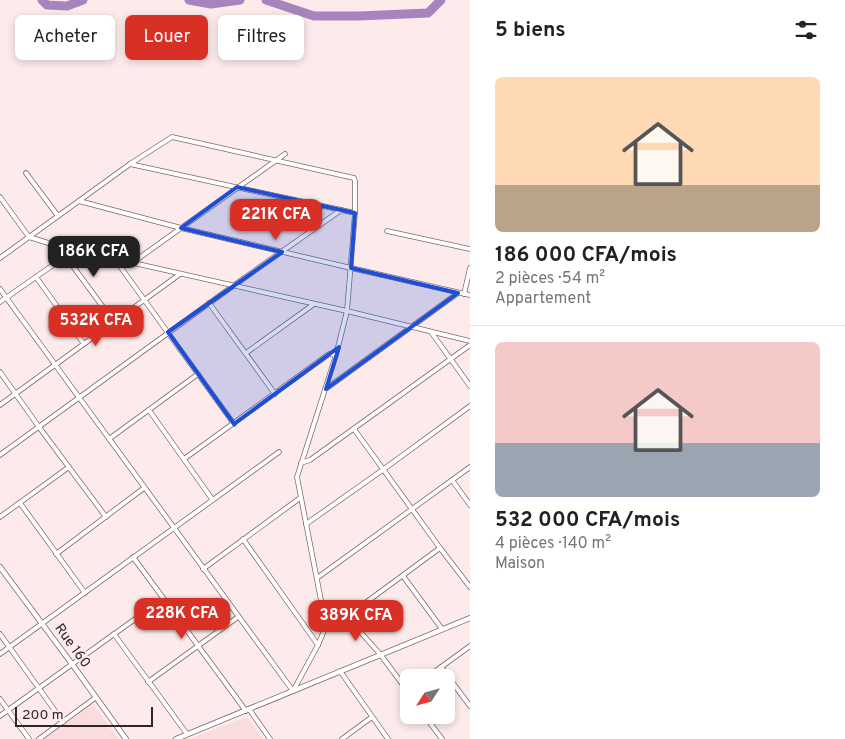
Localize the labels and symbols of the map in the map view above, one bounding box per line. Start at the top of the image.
pin: 221K CFA [224,198,328,241]
pin: 186K CFA [42,236,146,278]
pin: 532K CFA [44,304,148,347]
pin: 228K CFA [130,598,234,640]
pin: 389K CFA [304,600,408,642]
street label: Rue 160 [50,621,94,671]
north arrow [400,669,455,724]
scale bar [15,704,152,727]

